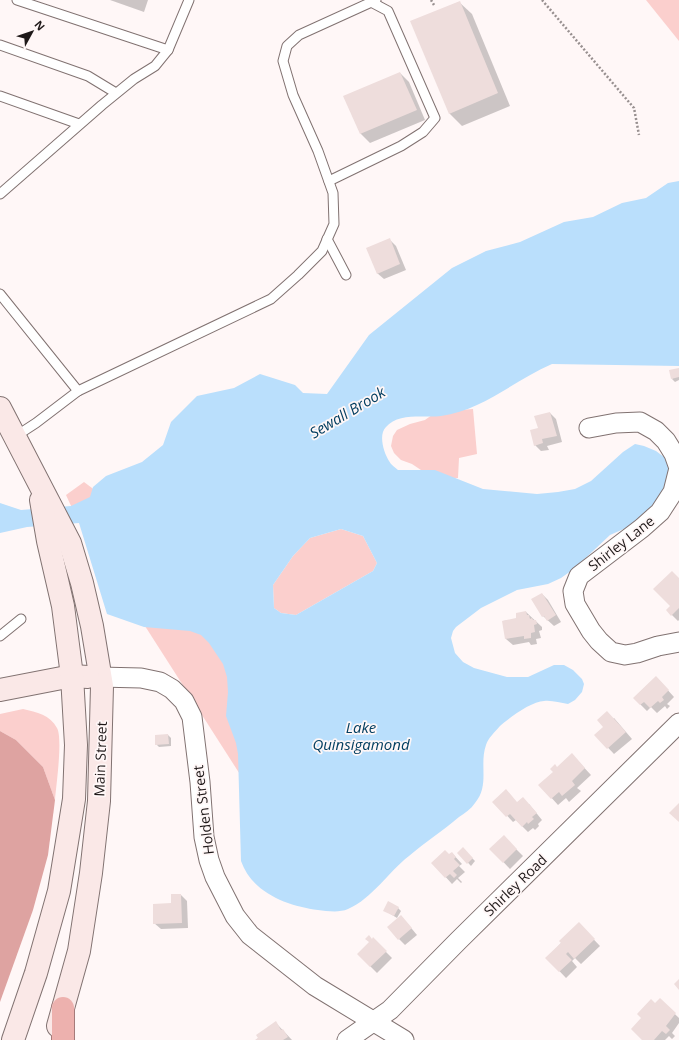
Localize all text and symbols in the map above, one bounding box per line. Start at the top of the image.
north arrow [12,12,52,52]
text: N [31,17,49,34]
water label: Sewall Brook [305,381,389,442]
street label: Shirley Lane [584,511,658,575]
water label: Lake Quinsigamond [312,717,410,754]
street label: Main Street [89,721,111,797]
street label: Holden Street [188,764,218,856]
street label: Shirley Road [479,850,551,920]

